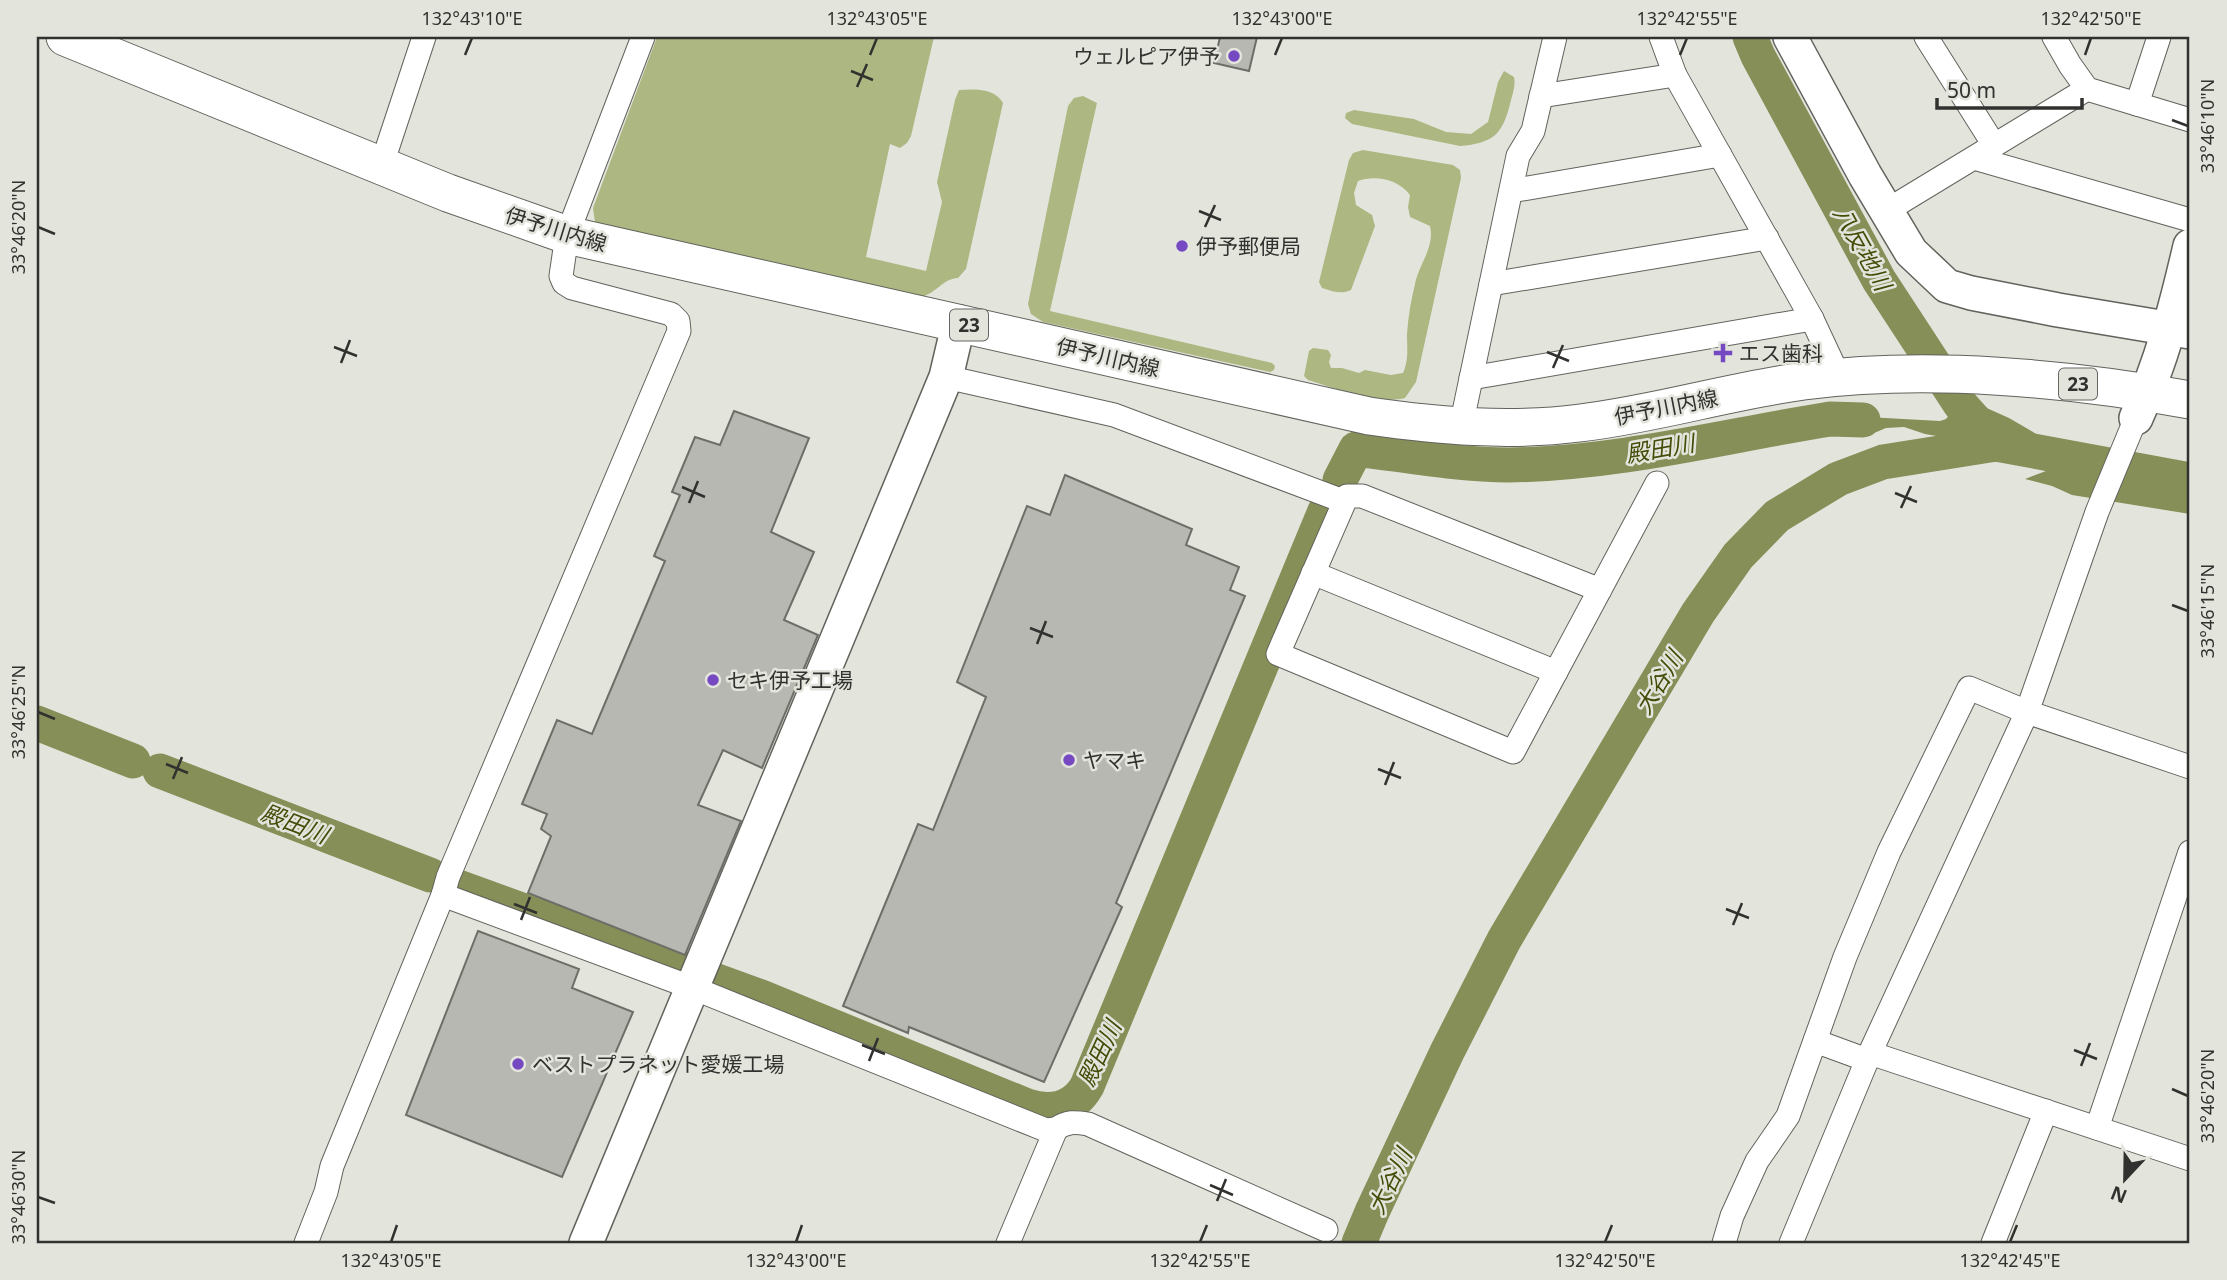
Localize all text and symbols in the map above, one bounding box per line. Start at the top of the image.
text: 132°43'10"E [421,6,523,30]
text: 132°43'05"E [826,6,928,30]
text: 132°43'00"E [1231,6,1333,30]
text: 132°42'55"E [1636,6,1738,30]
text: 132°42'50"E [2040,6,2142,30]
place label: ウェルピア伊予 [1073,42,1220,70]
marker: ウェルピア伊予 [1226,48,1242,64]
scale bar [1937,66,2082,110]
text: 50 m [1947,76,1996,104]
text: 33°46'10"N [2195,79,2219,173]
text: 33°46'20"N [6,180,30,274]
street label: 伊予川内線 [502,200,610,258]
water label: 八反地川 [1827,200,1901,299]
place label: 伊予郵便局 [1196,232,1301,260]
marker: 伊予郵便局 [1174,238,1190,254]
road number: 23 [950,310,988,340]
street label: 伊予川内線 [1054,332,1162,382]
place label: エス歯科 [1739,339,1823,367]
marker: エス歯科 [1713,343,1733,363]
road number: 23 [2059,368,2097,400]
street label: 伊予川内線 [1612,383,1720,431]
water label: 殿田川 [1623,426,1700,470]
text: 33°46'15"N [2195,564,2219,658]
water label: 大谷川 [1627,642,1691,720]
text: 33°46'25"N [6,665,30,759]
place label: セキ伊予工場 [727,666,853,694]
marker: セキ伊予工場 [705,672,721,688]
place label: ヤマキ [1083,746,1146,774]
marker: ヤマキ [1061,752,1077,768]
water label: 殿田川 [257,796,336,851]
water label: 殿田川 [1070,1012,1129,1091]
text: 33°46'20"N [2195,1049,2219,1143]
place label: ベストプラネット愛媛工場 [532,1050,784,1078]
marker: ベストプラネット愛媛工場 [510,1056,526,1072]
water label: 大谷川 [1359,1140,1420,1219]
north arrow [2090,1144,2160,1214]
text: 33°46'30"N [6,1150,30,1244]
text: N [2107,1180,2131,1210]
text: 132°43'05"E [340,1248,442,1272]
text: 132°43'00"E [745,1248,847,1272]
text: 132°42'55"E [1149,1248,1251,1272]
text: 132°42'50"E [1554,1248,1656,1272]
text: 132°42'45"E [1959,1248,2061,1272]

